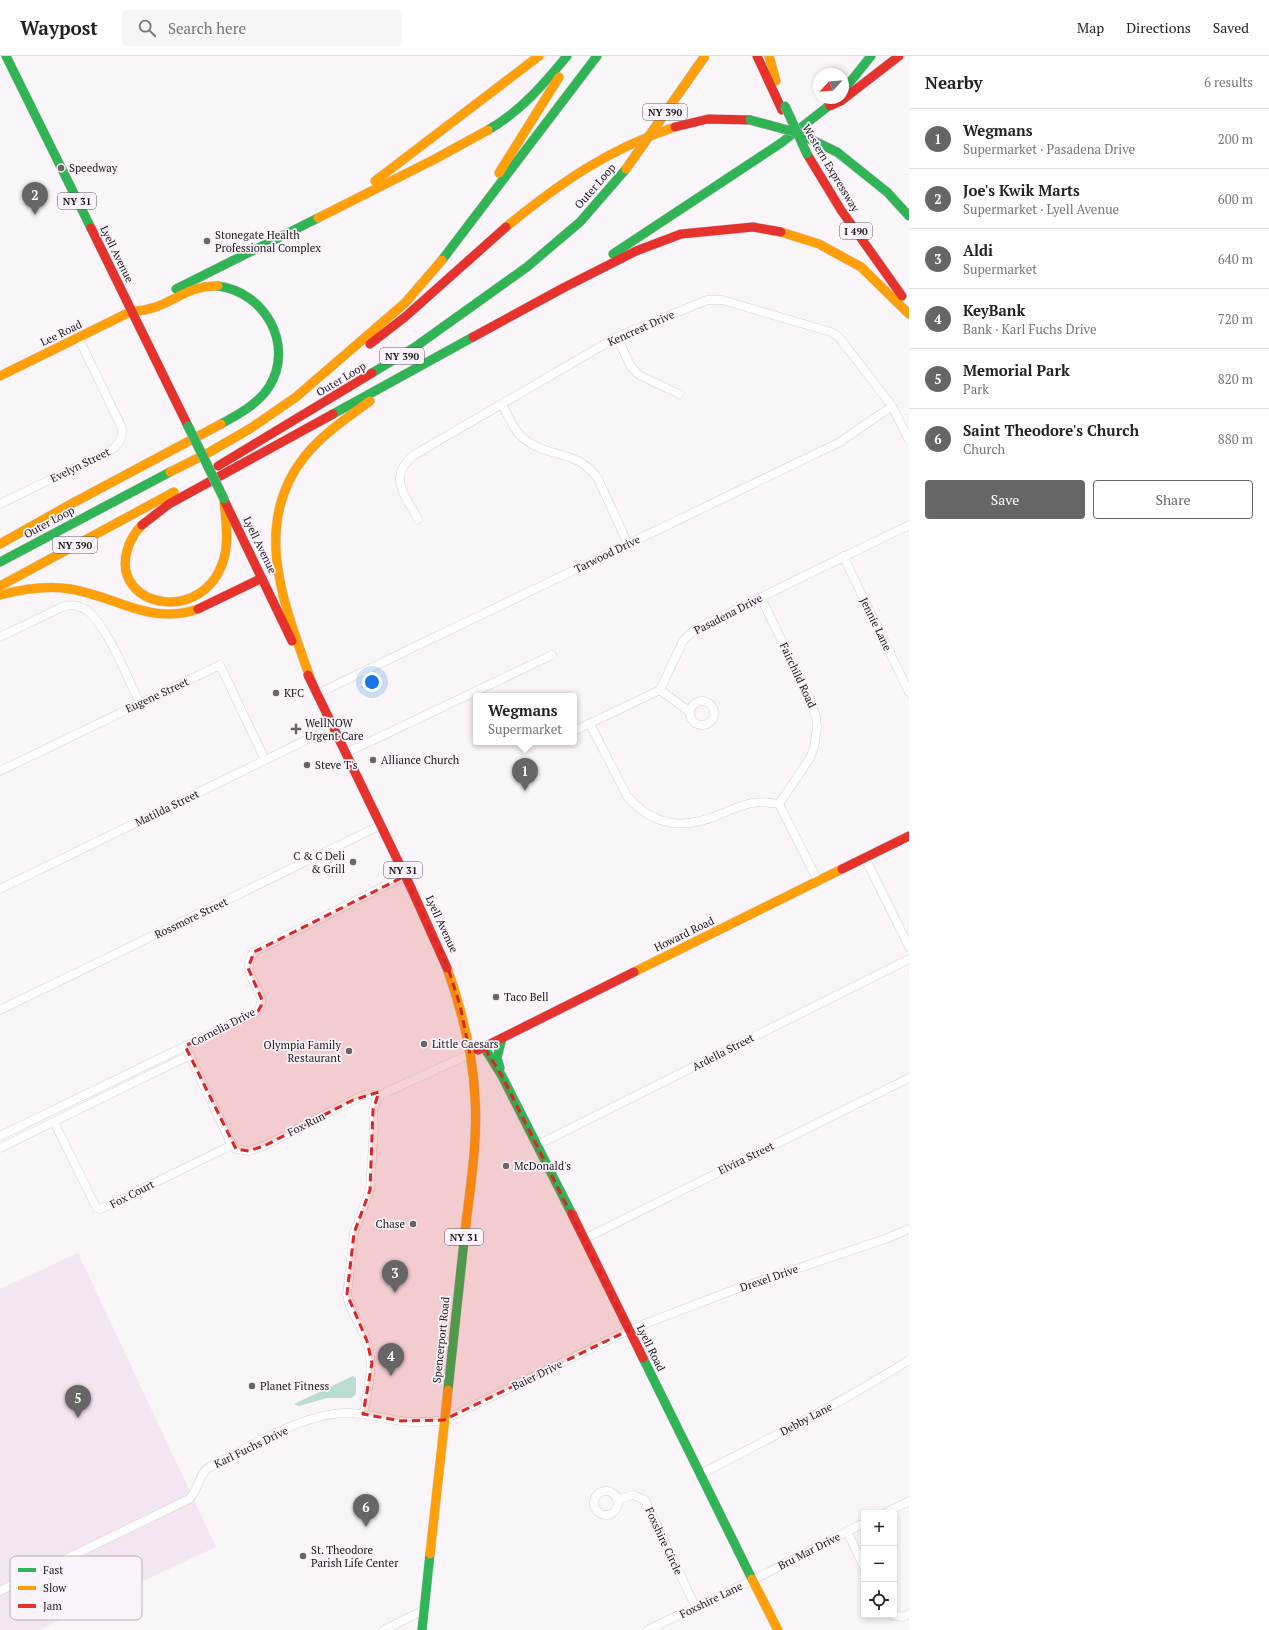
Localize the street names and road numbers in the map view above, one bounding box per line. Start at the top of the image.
road number: NY 390 [643,104,687,120]
street label: Western Expressway [799,122,863,215]
street label: Outer Loop [572,160,618,212]
road number: NY 31 [58,193,96,209]
street label: Lyell Avenue [97,223,137,285]
road number: I 490 [840,223,872,239]
street label: Kencrest Drive [606,307,677,349]
street label: Lee Road [38,317,84,349]
road number: NY 390 [380,348,424,364]
street label: Outer Loop [314,359,368,399]
street label: Evelyn Street [48,445,112,485]
street label: Outer Loop [21,503,77,541]
street label: Lyell Avenue [240,514,280,576]
street label: Tarwood Drive [572,532,643,576]
road number: NY 390 [53,537,97,553]
street label: Pasadena Drive [691,591,765,637]
street label: Jennie Lane [857,595,895,653]
street label: Fairchild Road [777,640,819,710]
street label: Eugene Street [123,674,191,716]
street label: Matilda Street [133,786,201,830]
road number: NY 31 [384,862,422,878]
street label: Lyell Avenue [423,893,462,955]
street label: Rossmore Street [152,894,230,942]
street label: Howard Road [652,913,716,955]
street label: Cornelia Drive [189,1005,258,1049]
street label: Ardella Street [690,1030,756,1074]
street label: Fox Run [285,1108,327,1139]
street label: Elvira Street [716,1138,776,1178]
street label: Fox Court [108,1177,156,1211]
road number: NY 31 [445,1229,483,1245]
street label: Drexel Drive [738,1261,800,1294]
street label: Spencerport Road [430,1296,452,1384]
street label: Lyell Road [634,1322,668,1374]
street label: Baier Drive [510,1357,565,1393]
street label: Debby Lane [778,1399,835,1439]
street label: Karl Fuchs Drive [212,1423,291,1471]
street label: Foxshire Circle [642,1505,686,1578]
street label: Bru Mar Drive [775,1529,843,1573]
street label: Foxshire Lane [677,1579,745,1621]

